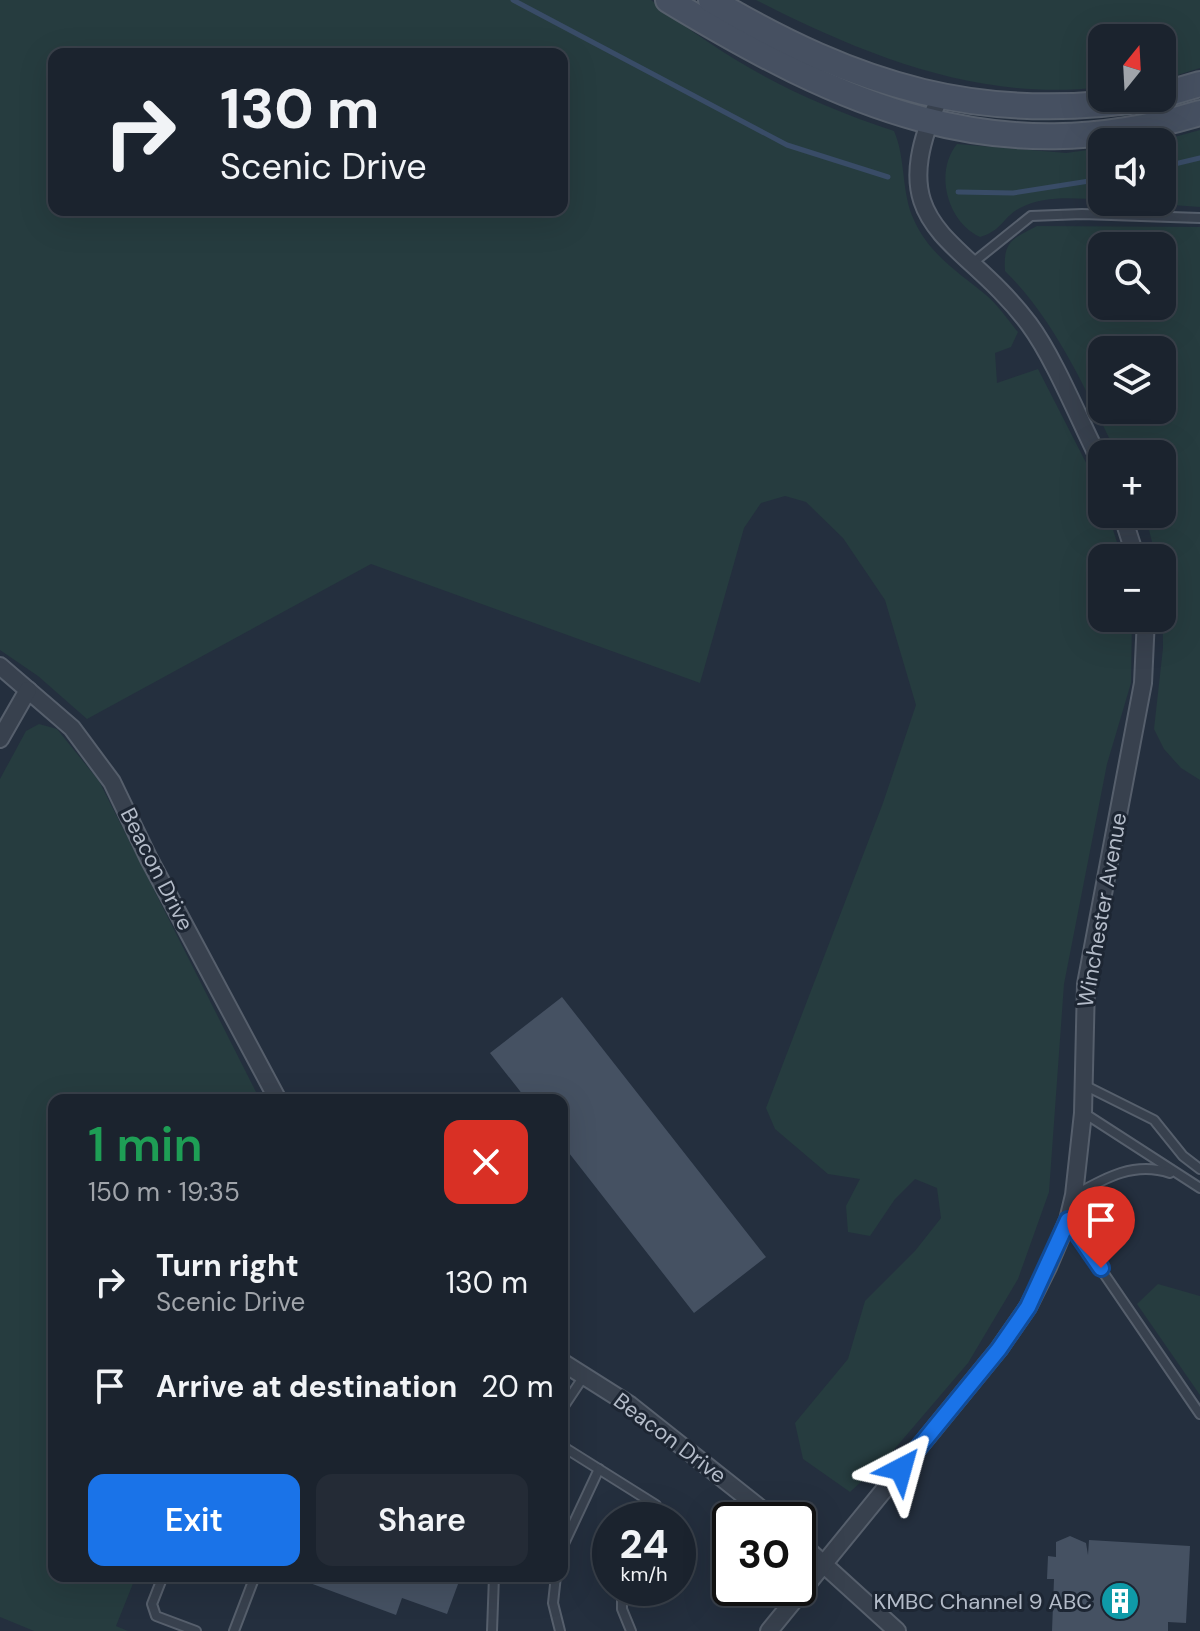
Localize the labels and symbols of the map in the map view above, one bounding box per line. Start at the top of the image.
north arrow [1088,24,1176,112]
street label: Beacon Drive [114,803,200,935]
street label: Winchester Avenue [1071,810,1133,1010]
pin [1067,1186,1135,1268]
street label: Beacon Drive [608,1386,732,1490]
position arrow [859,1427,943,1511]
speed limit sign: 30 [712,1502,816,1606]
building icon: KMBC Channel 9 ABC [1099,1580,1141,1622]
place label: KMBC Channel 9 ABC [874,1587,1092,1616]

